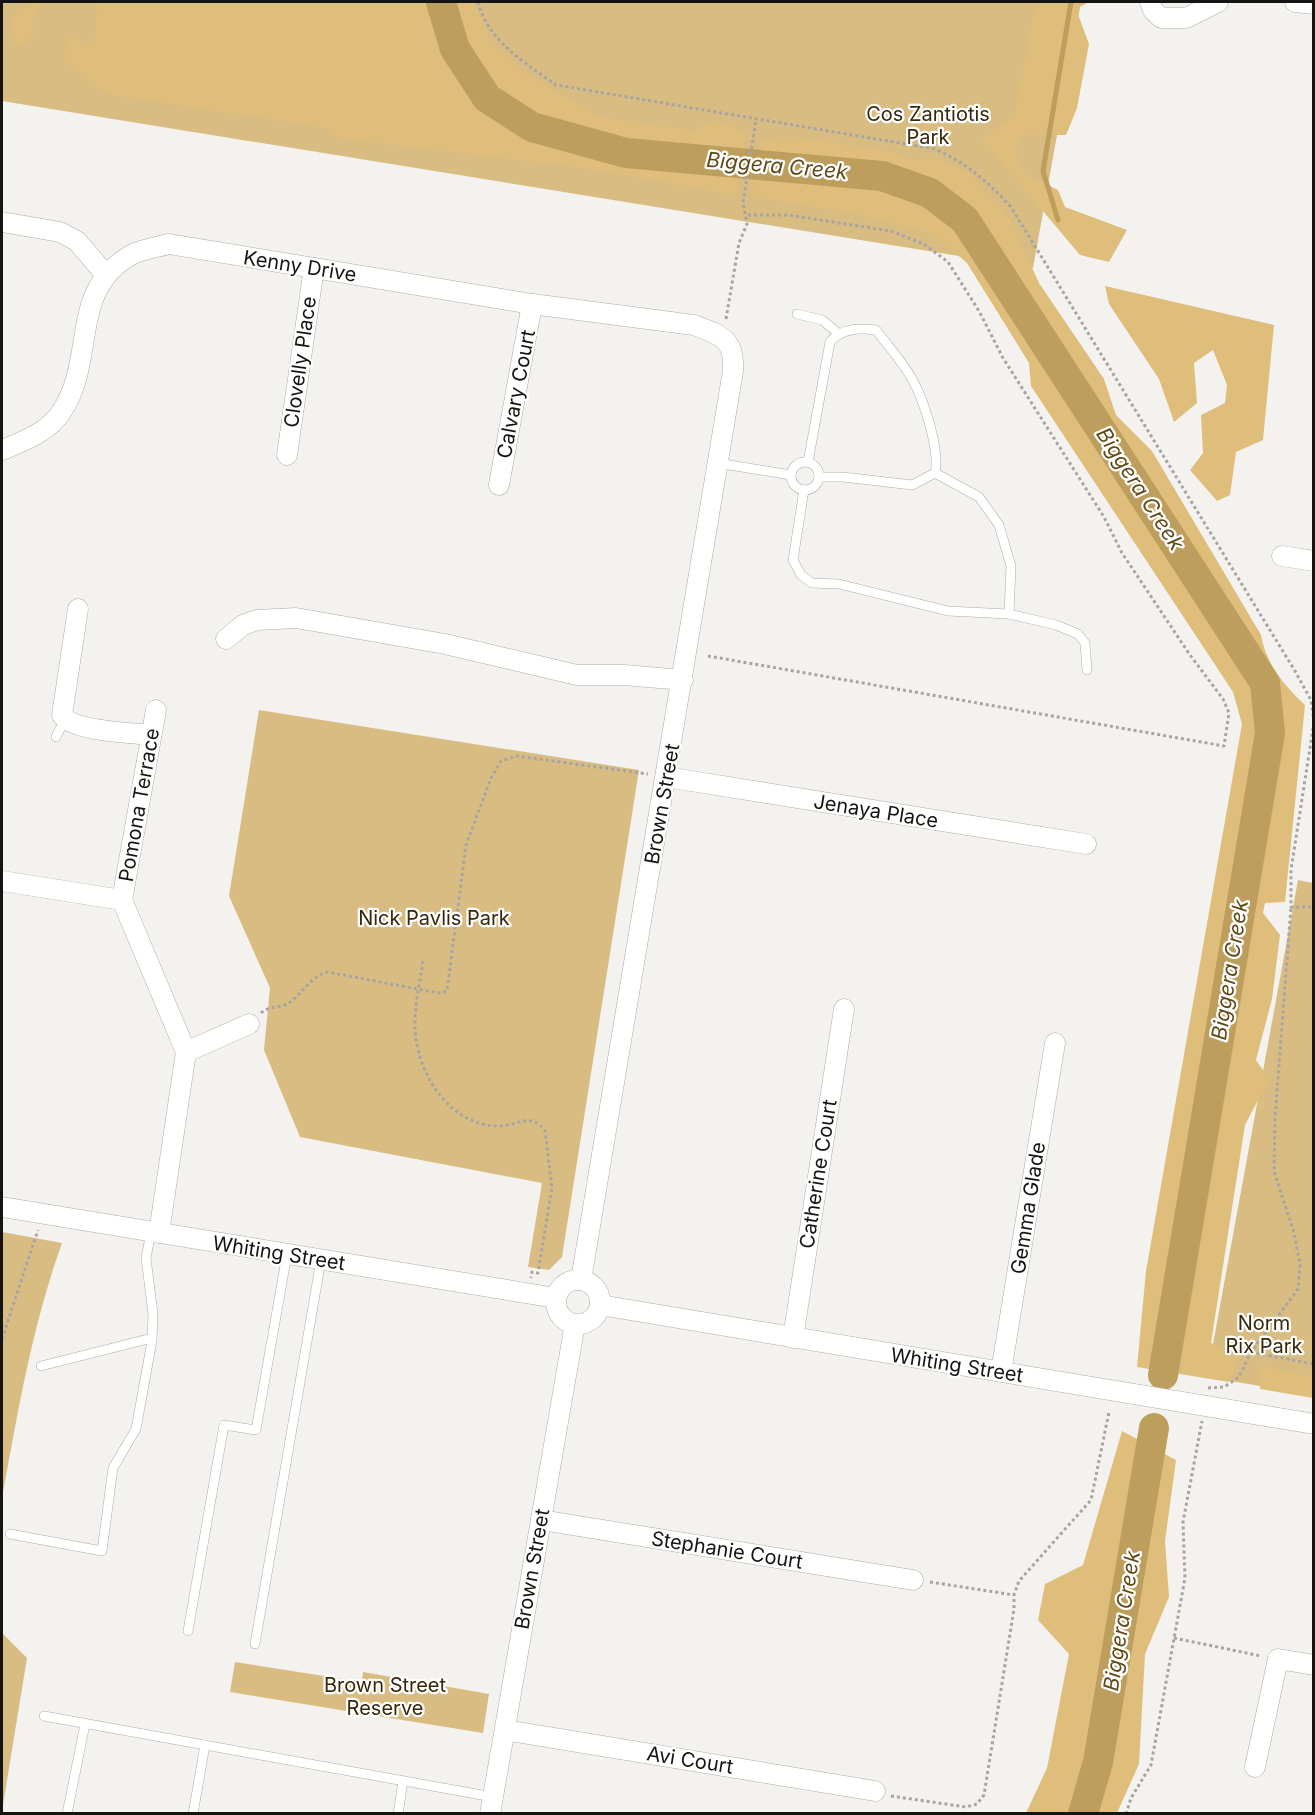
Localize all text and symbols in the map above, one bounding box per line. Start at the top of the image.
park label: Cos Zantiotis Park [866,102,990,149]
water label: Biggera Creek [705,147,849,184]
street label: Kenny Drive [242,245,358,287]
street label: Clovelly Place [279,295,321,429]
street label: Calvary Court [492,327,540,460]
water label: Biggera Creek [1091,423,1190,555]
street label: Pomona Terrace [114,726,164,884]
street label: Brown Street [640,741,685,866]
street label: Jenaya Place [812,789,940,833]
water label: Biggera Creek [1206,898,1253,1042]
park label: Nick Pavlis Park [358,906,510,930]
street label: Catherine Court [794,1097,842,1250]
street label: Gemma Glade [1006,1140,1050,1276]
street label: Whiting Street [211,1231,347,1275]
park label: Norm Rix Park [1225,1311,1303,1358]
street label: Whiting Street [889,1343,1025,1387]
street label: Brown Street [510,1506,555,1631]
street label: Stephanie Court [650,1526,805,1574]
water label: Biggera Creek [1098,1549,1145,1693]
park label: Brown Street Reserve [324,1673,447,1720]
street label: Avi Court [645,1741,735,1779]

